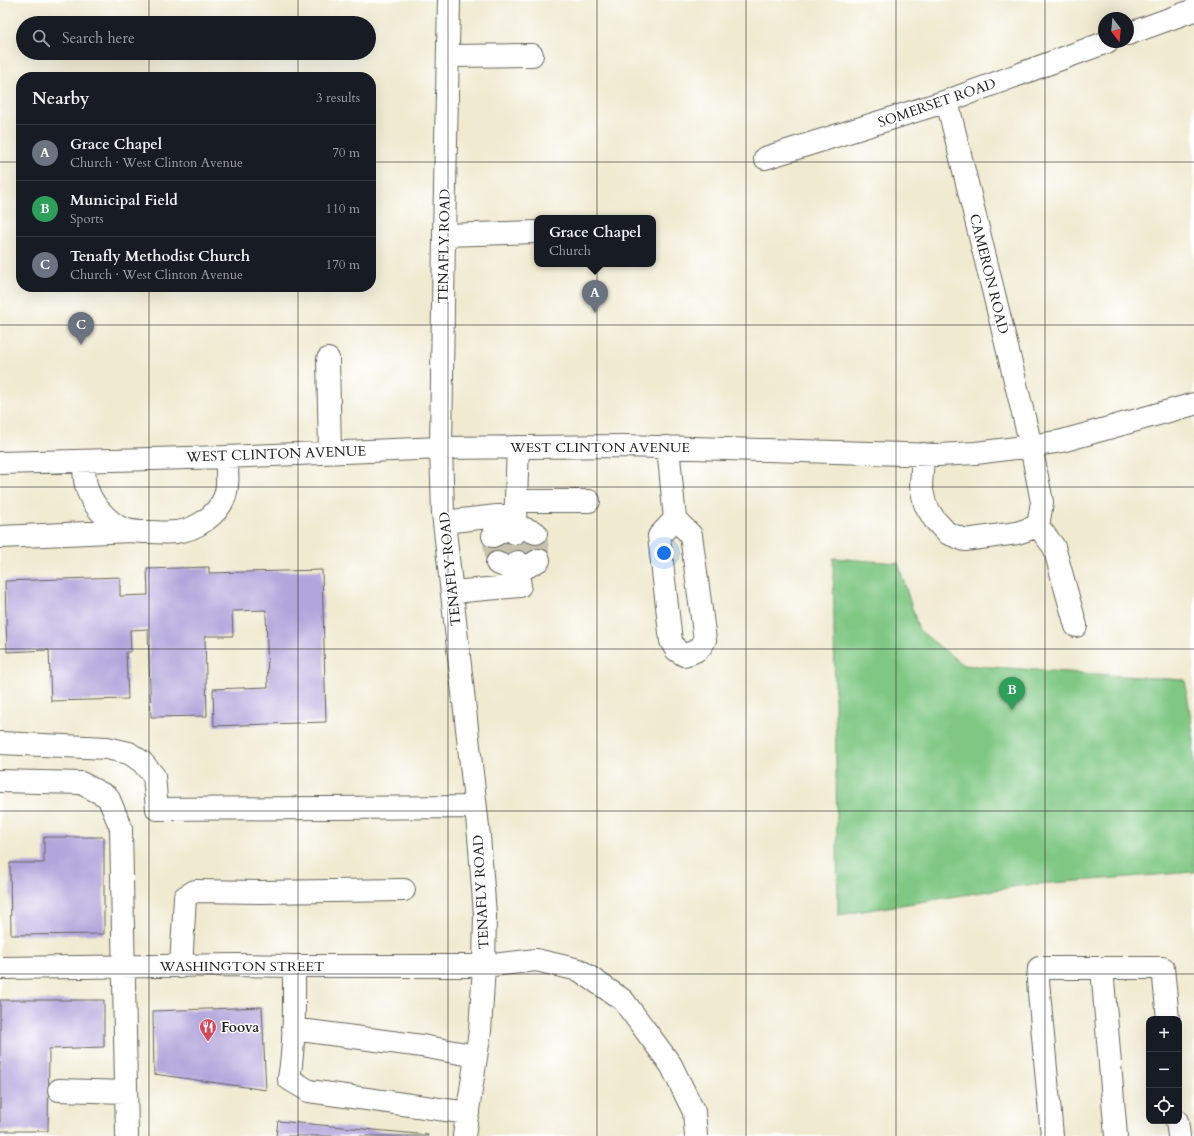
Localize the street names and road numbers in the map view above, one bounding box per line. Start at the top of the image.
street label: SOMERSET ROAD [876,74,998,132]
street label: TENAFLY ROAD [434,189,454,303]
street label: CAMERON ROAD [965,212,1013,336]
street label: WEST CLINTON AVENUE [509,438,690,457]
street label: WEST CLINTON AVENUE [185,441,367,467]
street label: TENAFLY ROAD [435,511,465,627]
street label: TENAFLY ROAD [469,834,493,950]
street label: WASHINGTON STREET [159,957,324,976]

